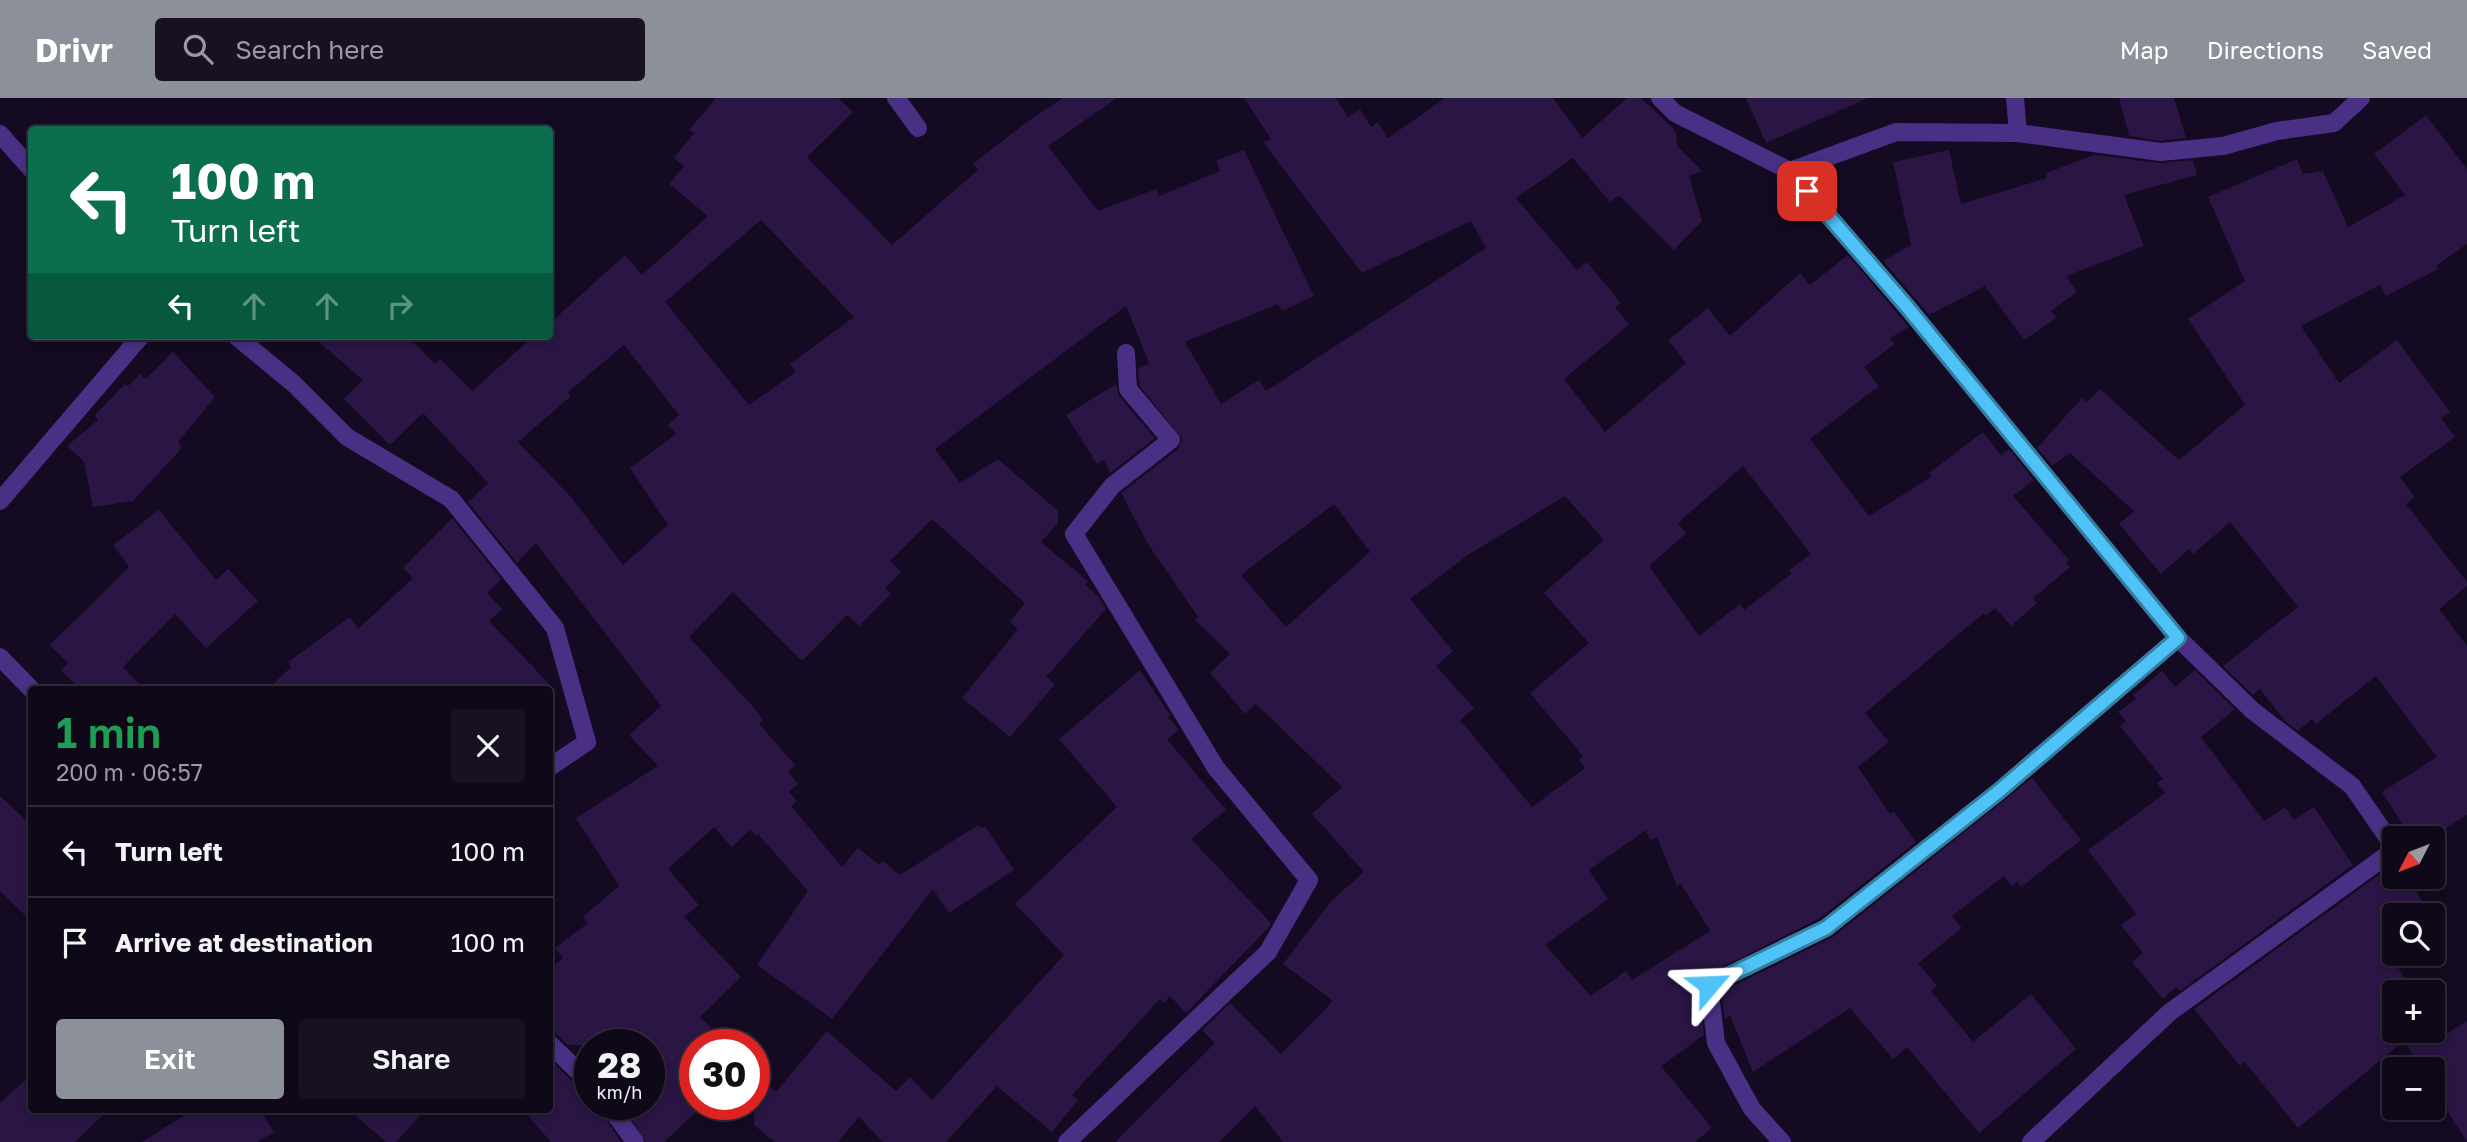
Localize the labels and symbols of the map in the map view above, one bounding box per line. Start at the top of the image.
pin [1777,161,1837,221]
north arrow [2382,826,2445,889]
position arrow [1672,948,1746,1022]
speed limit sign: 30 [679,1029,770,1120]

